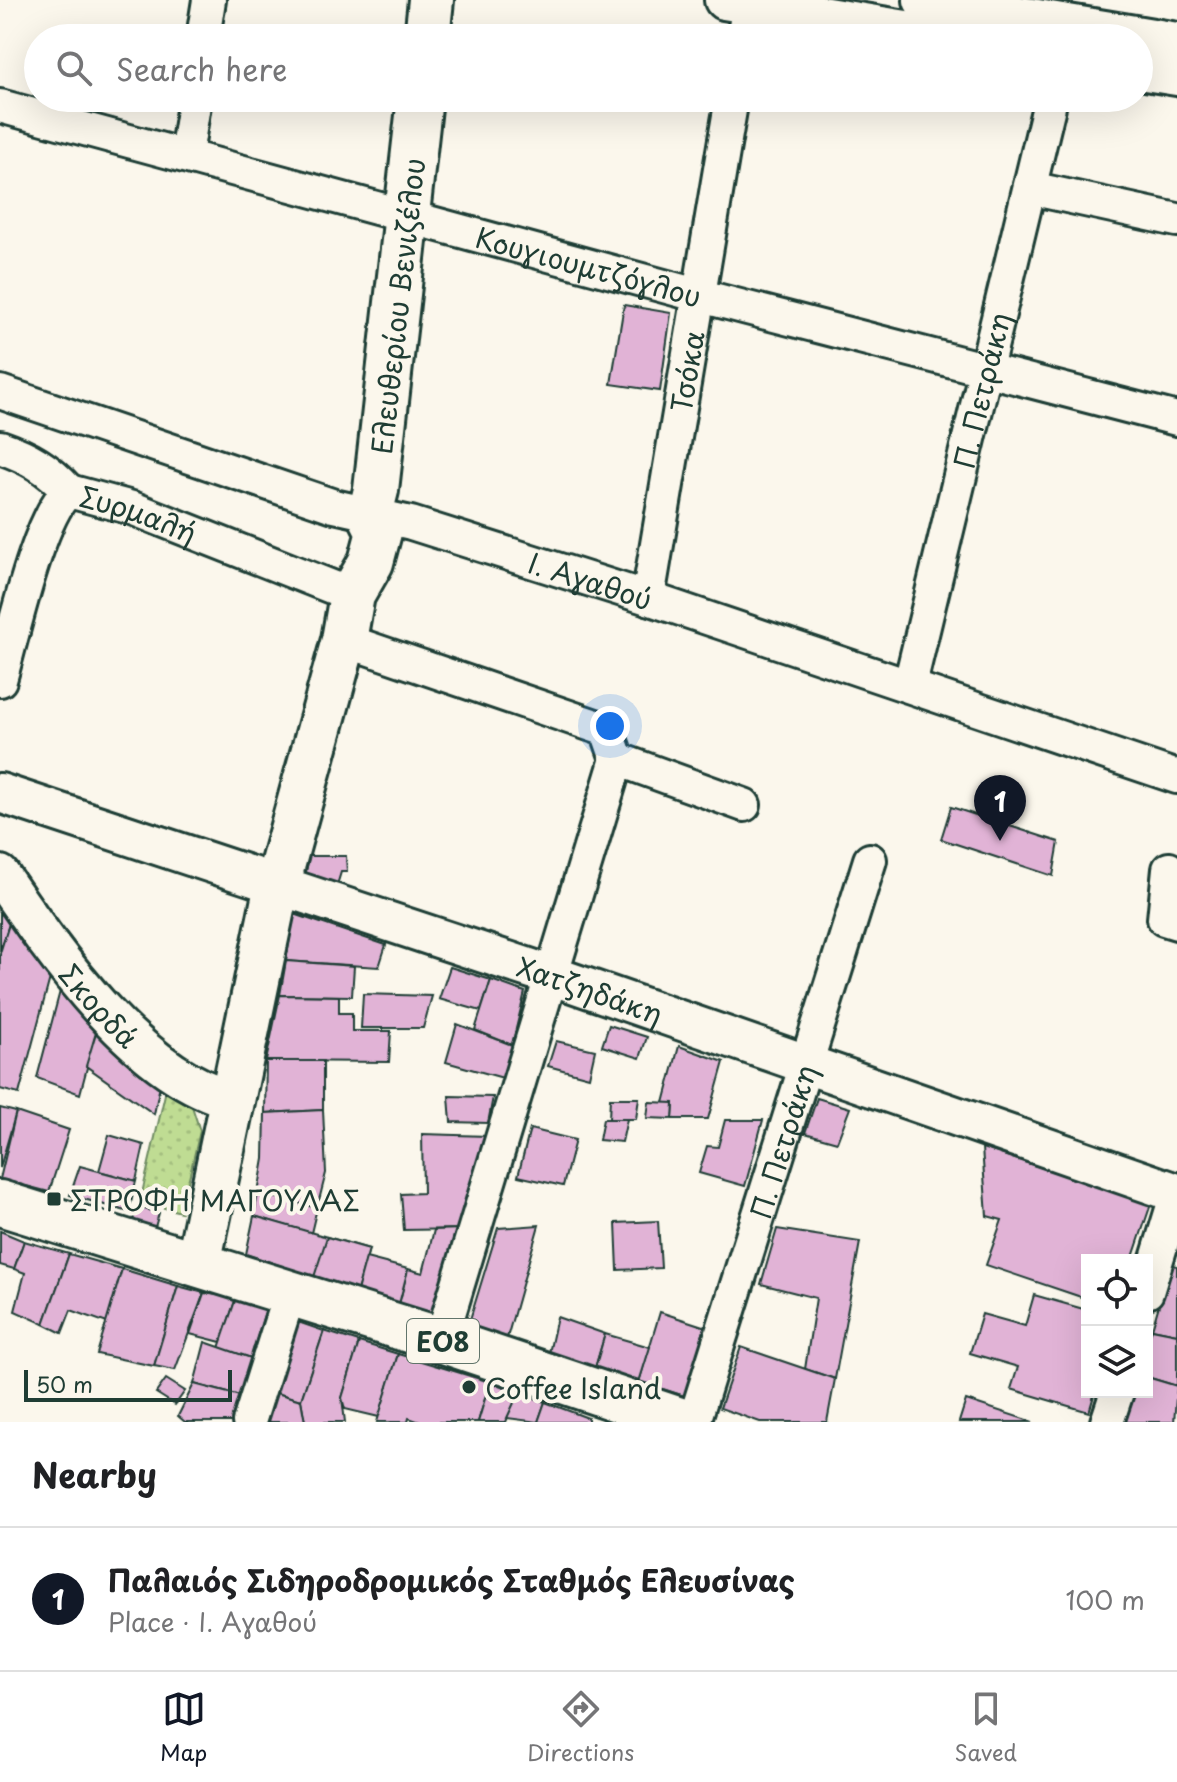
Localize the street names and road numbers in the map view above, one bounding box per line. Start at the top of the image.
street label: Ελευθερίου Βενιζέλου [359,156,435,456]
street label: Κουγιουμτζόγλου [471,215,706,317]
street label: Π. Πετράκη [941,308,1020,473]
street label: Τσόκα [658,327,714,415]
street label: Συρμαλή [75,473,204,553]
street label: Ι. Αγαθού [523,540,658,620]
street label: Χατζηδάκη [512,944,669,1034]
street label: Σκορδά [50,954,149,1057]
street label: Π. Πετράκη [737,1059,826,1224]
road number: ΕΟ8 [407,1319,479,1363]

